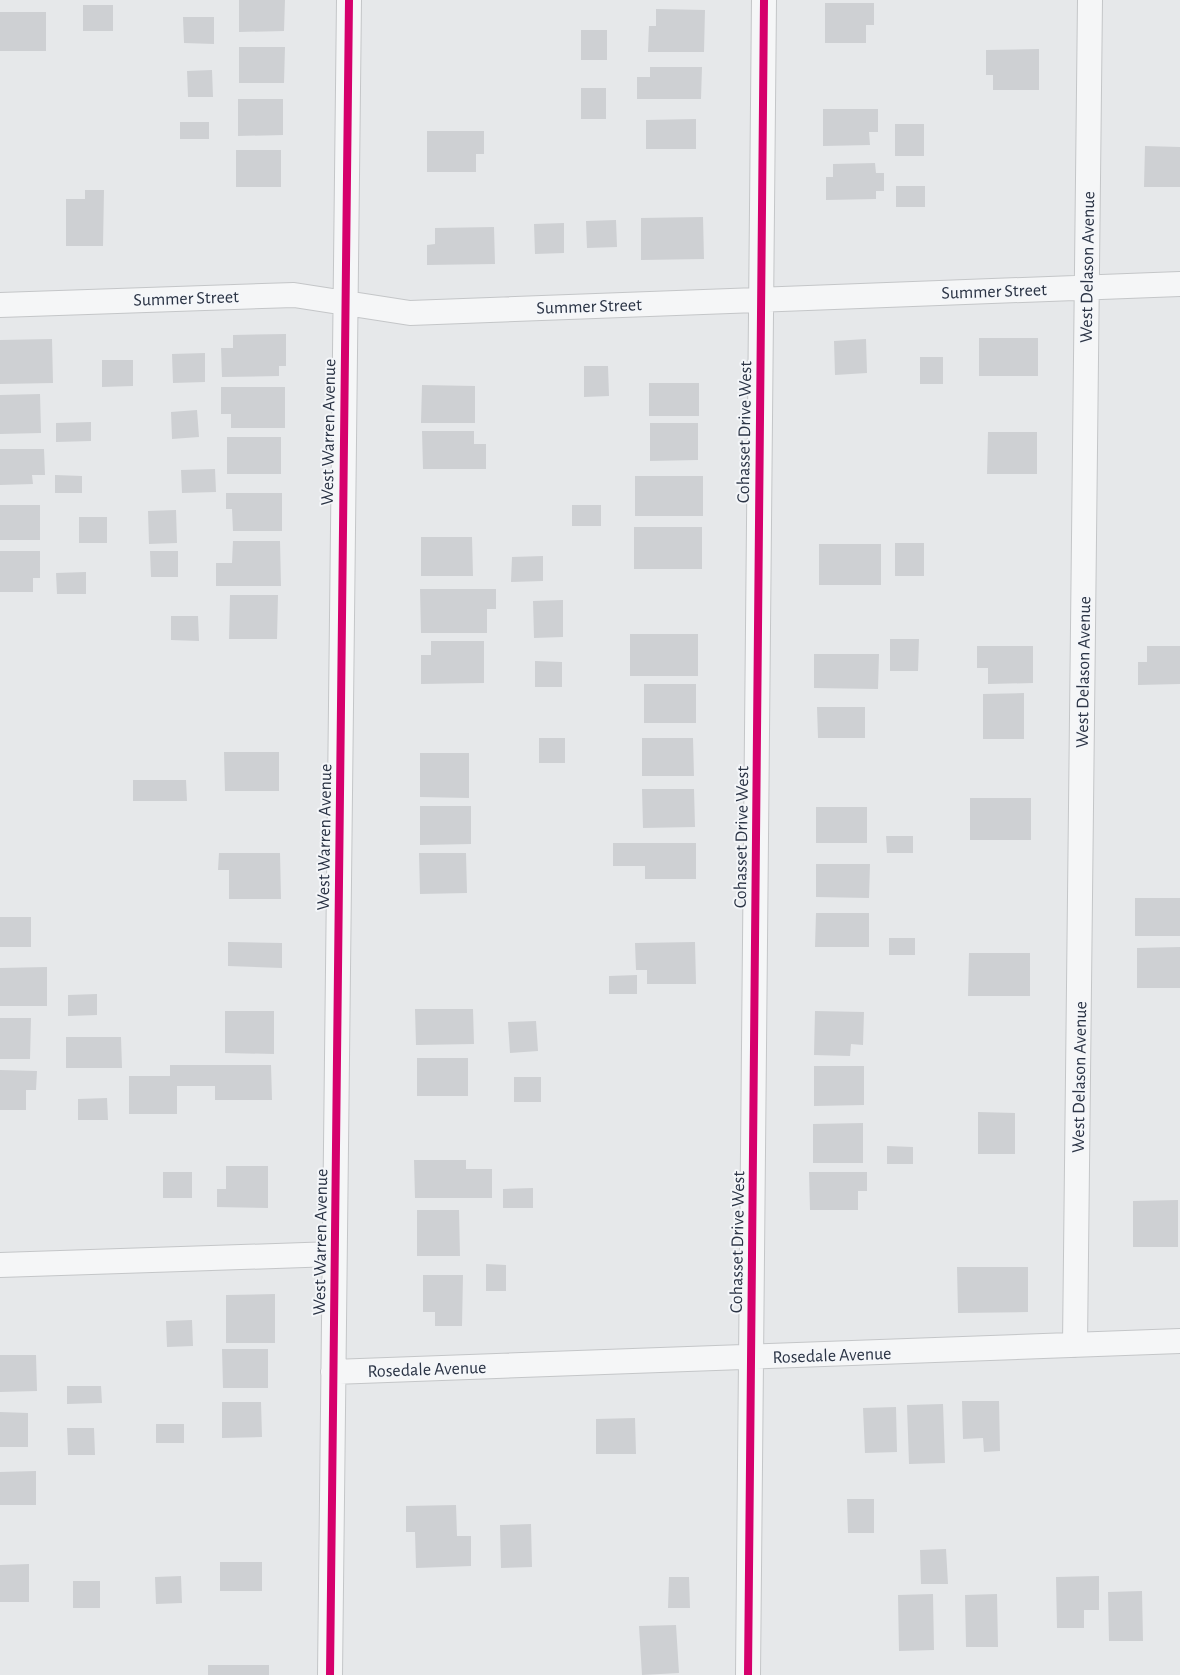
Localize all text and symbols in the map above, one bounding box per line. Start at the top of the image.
street label: West Delason Avenue [1078,191,1098,343]
street label: Summer Street [941,281,1047,303]
street label: Summer Street [133,288,239,310]
street label: Summer Street [536,296,642,318]
street label: West Warren Avenue [319,358,339,506]
street label: Cohasset Drive West [735,361,755,503]
street label: West Delason Avenue [1074,596,1094,748]
street label: West Warren Avenue [315,763,335,911]
street label: Cohasset Drive West [732,766,752,908]
street label: West Delason Avenue [1070,1001,1090,1153]
street label: West Warren Avenue [311,1168,331,1316]
street label: Cohasset Drive West [728,1171,748,1313]
street label: Rosedale Avenue [772,1345,892,1367]
street label: Rosedale Avenue [367,1359,487,1381]

